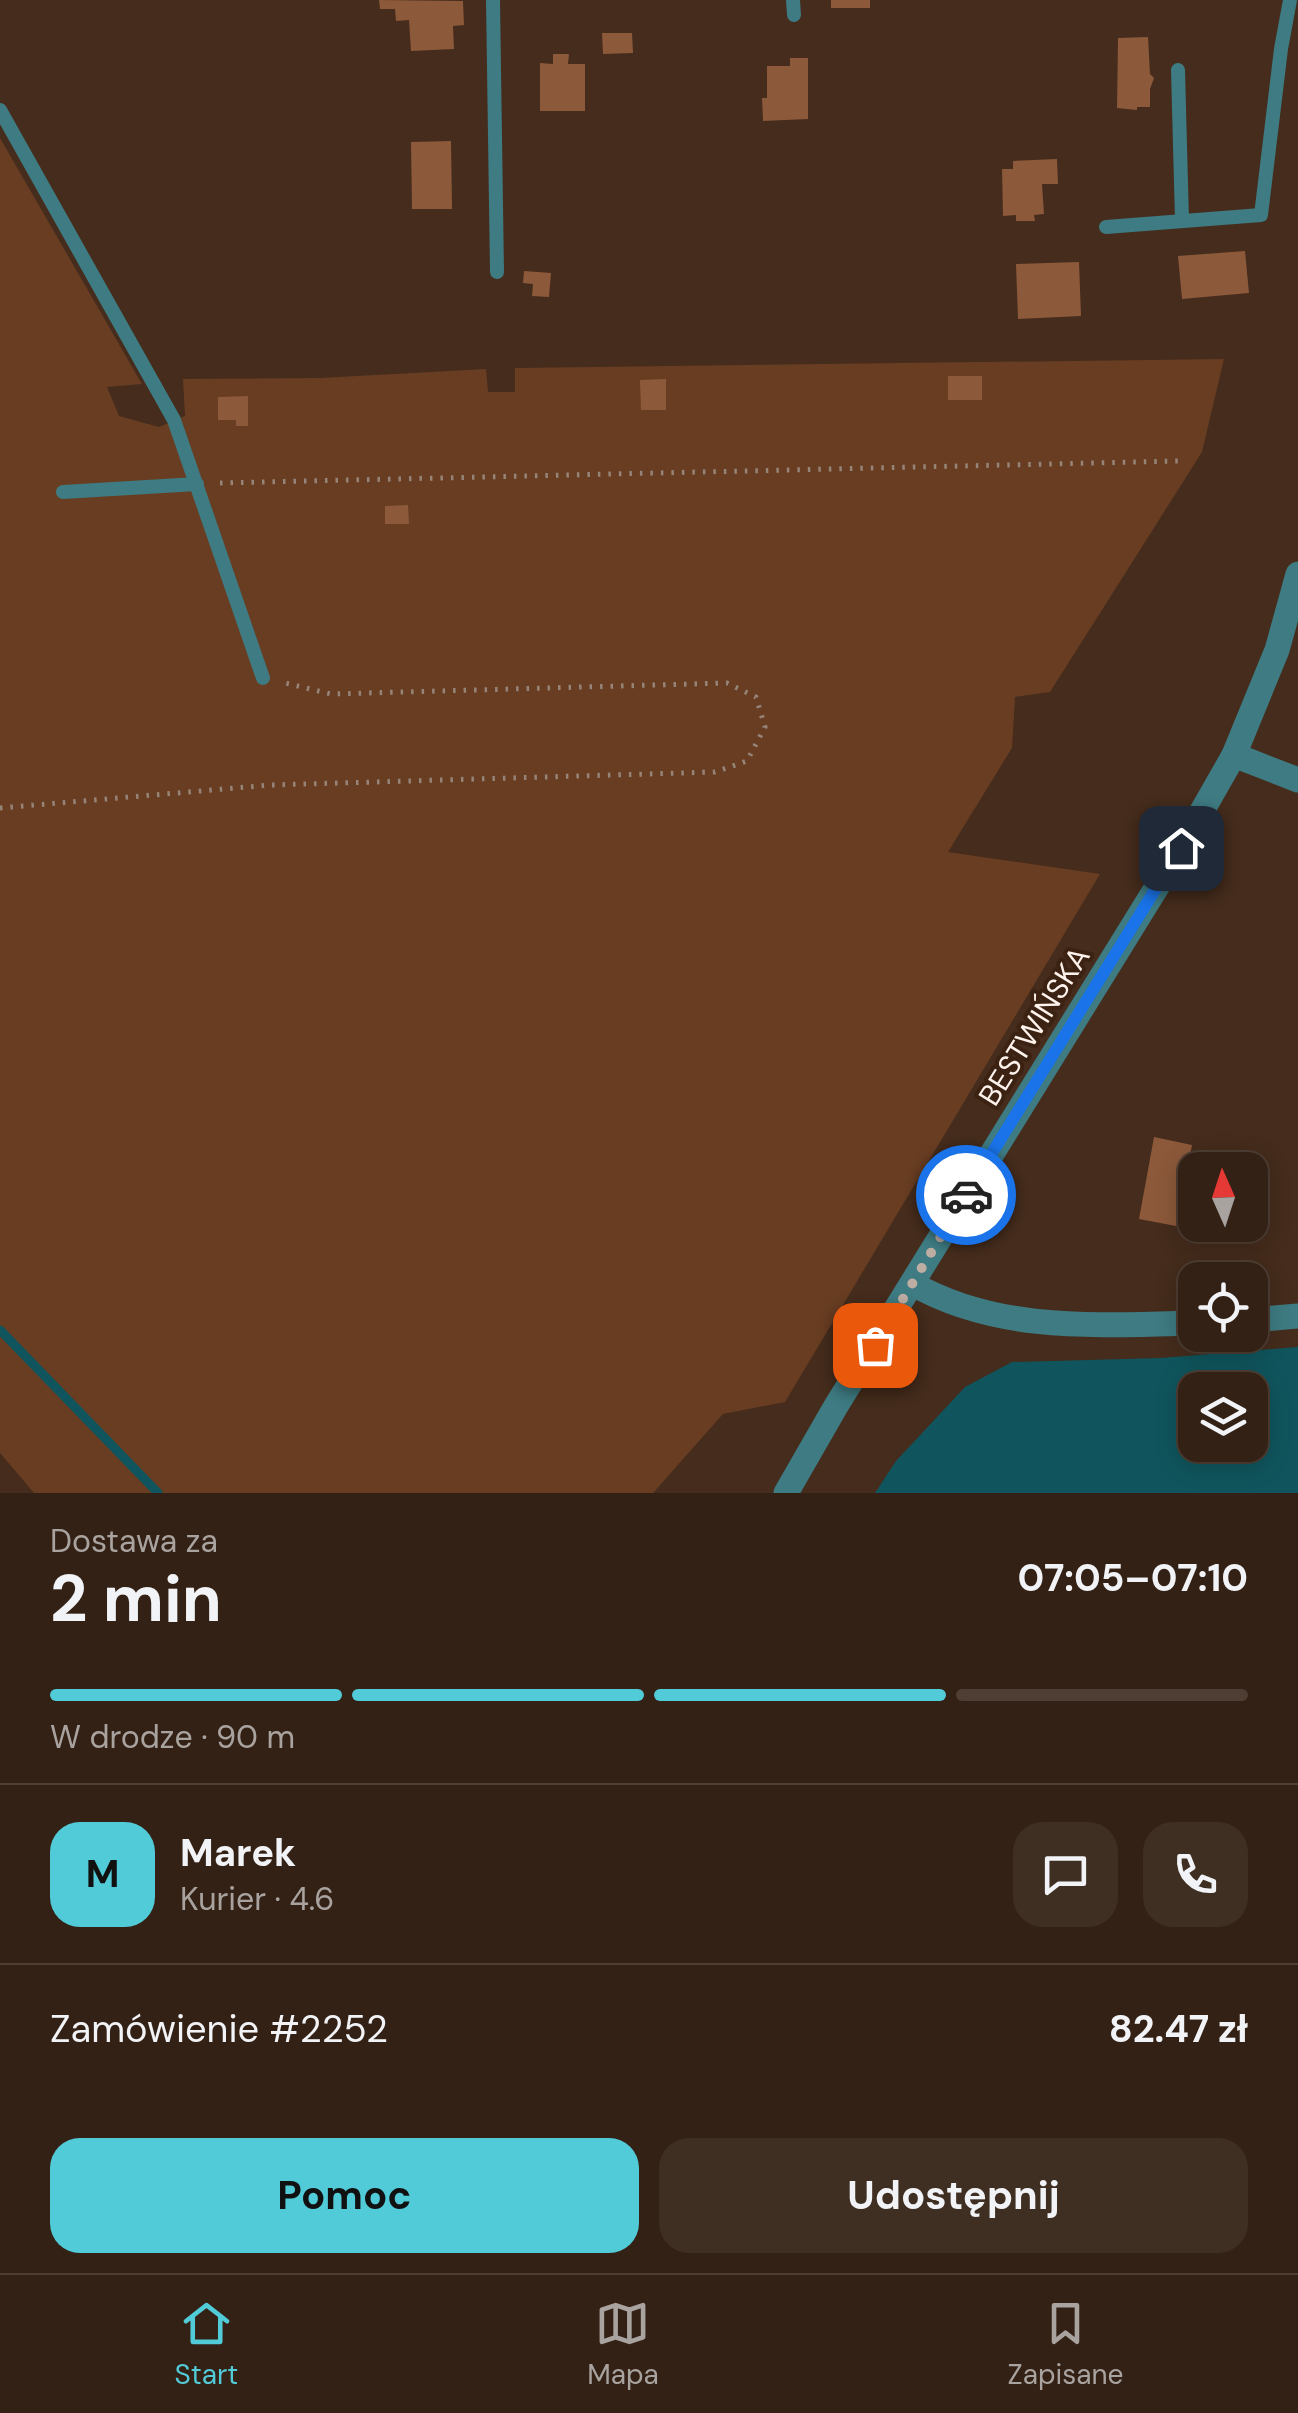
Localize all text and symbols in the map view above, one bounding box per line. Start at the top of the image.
pin [1139,806,1224,891]
icon: home [1154,821,1209,876]
street label: BESTWIŃSKA [970,939,1098,1113]
courier [916,1145,1016,1245]
north arrow [1178,1152,1268,1242]
map controls [1178,1152,1268,1462]
icon: car [939,1168,994,1223]
button: locate [1178,1262,1268,1352]
pin [833,1303,918,1388]
icon: bag [848,1318,903,1373]
button: layers [1178,1372,1268,1462]
text: Dostawa za [50,1520,218,1562]
text: 07:05–07:10 [1017,1553,1248,1603]
text: 2 min [50,1557,222,1641]
text: W drodze · 90 m [50,1716,295,1758]
button: chat [1013,1822,1118,1927]
button: phone [1143,1822,1248,1927]
text: Marek [180,1828,296,1878]
text: M [86,1849,119,1899]
text: Kurier · 4.6 [180,1878,334,1920]
text: Zamówienie #2252 [50,2004,388,2054]
text: 82.47 zł [1109,2004,1248,2054]
button: Pomoc [50,2138,639,2253]
button: Udostępnij [659,2138,1248,2253]
tab: Start [174,2296,238,2393]
tab: Mapa [587,2296,659,2393]
tab: Zapisane [1008,2296,1124,2393]

